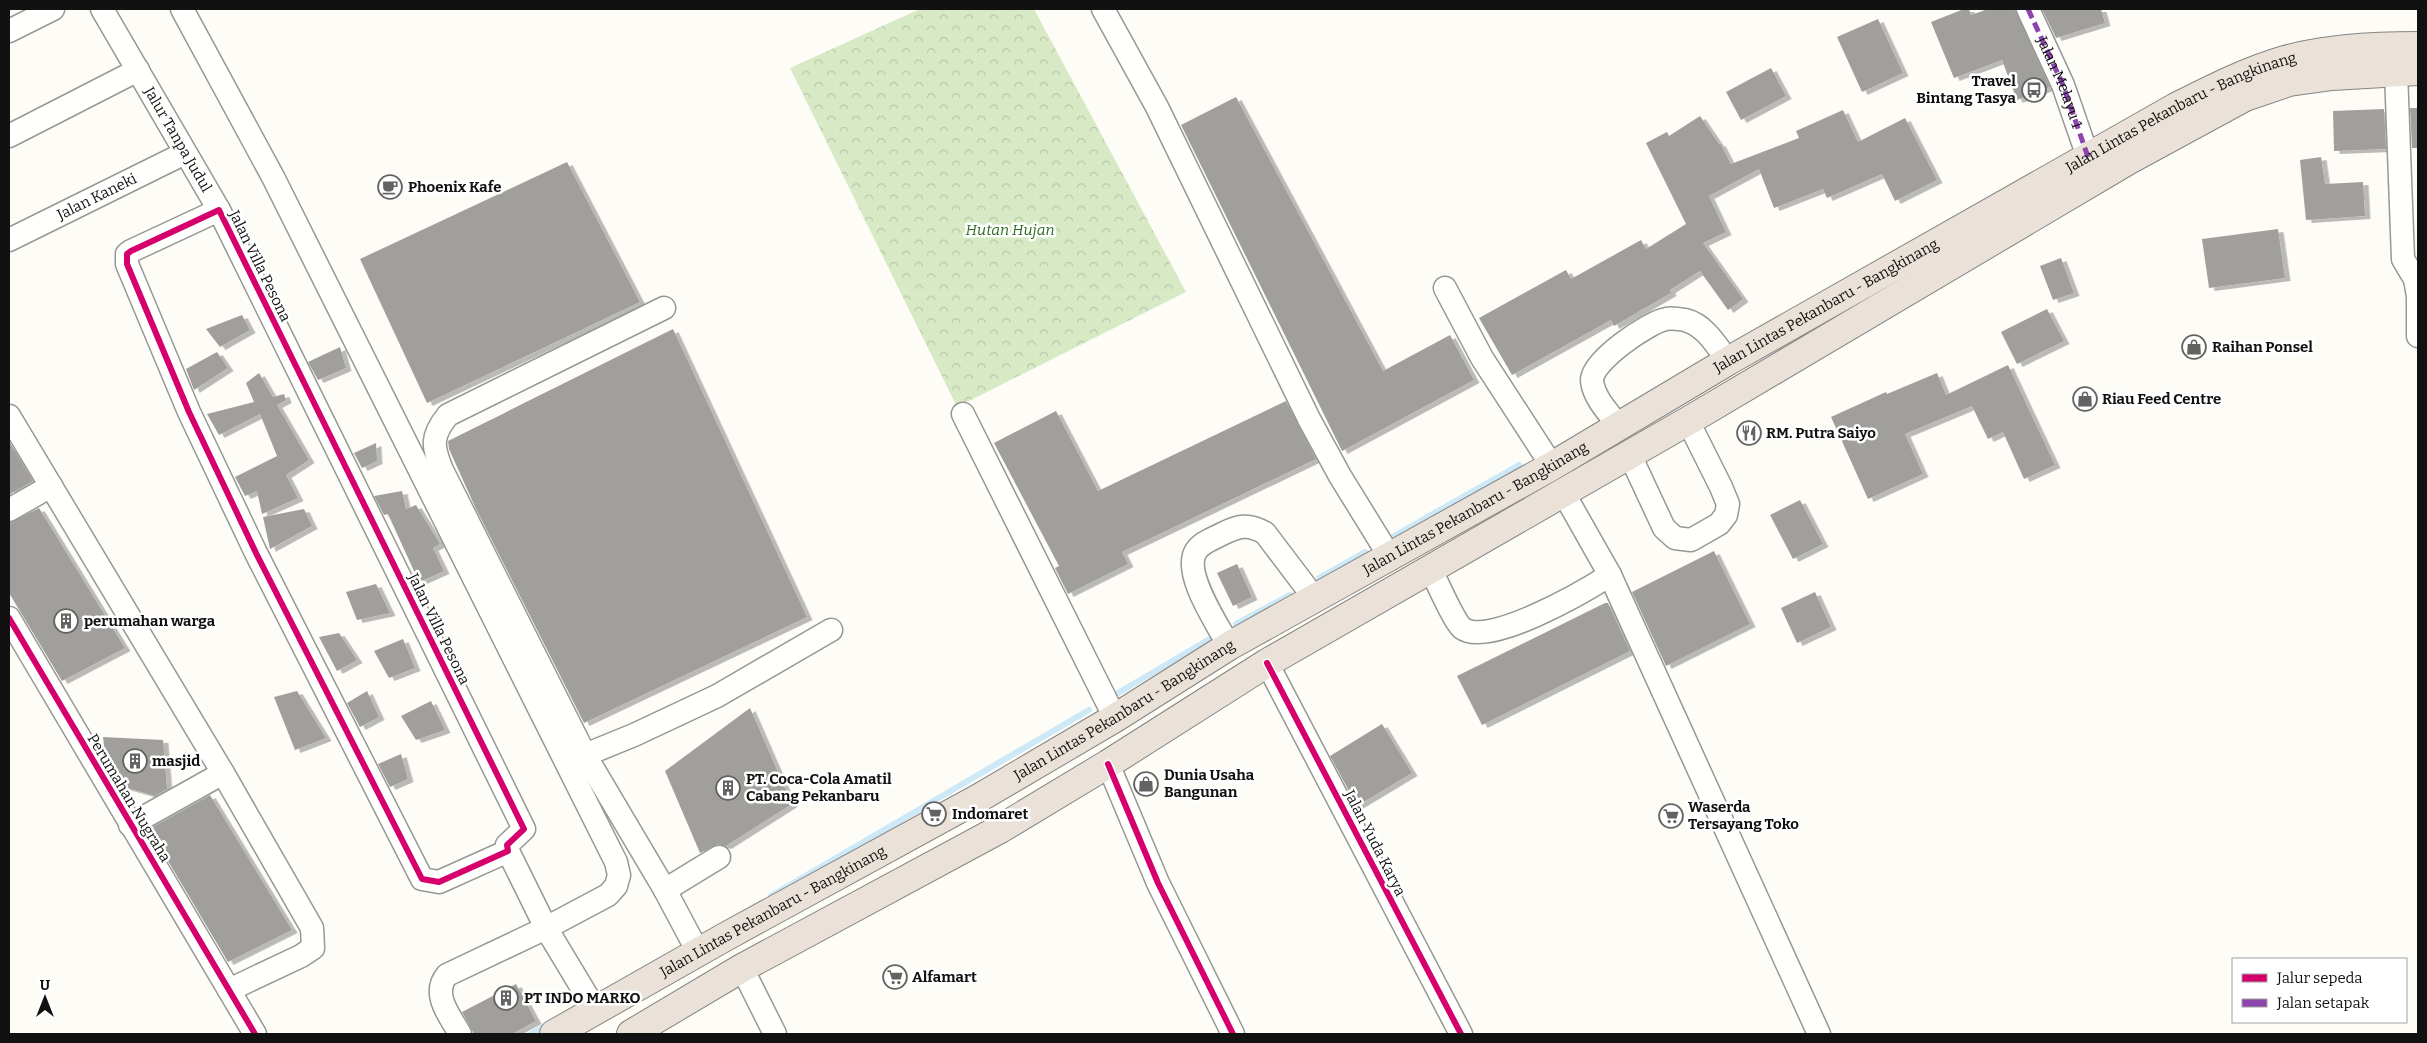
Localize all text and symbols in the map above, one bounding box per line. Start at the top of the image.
street label: Jalan Melayu 1 [2033,33,2086,130]
street label: Jalan Lintas Pekanbaru - Bangkinang [2062,48,2298,177]
place label: Travel Bintang Tasya [1916,72,2017,107]
bus stop icon: Travel Bintang Tasya [2021,77,2047,103]
street label: Jalur Tanpa Judul [140,83,216,195]
street label: Jalan Kaneki [53,169,140,224]
cafe icon: Phoenix Kafe [377,174,403,200]
place label: Phoenix Kafe [408,178,501,196]
street label: Jalan Villa Pesona [225,206,295,325]
park label: Hutan Hujan [966,221,1054,239]
street label: Jalan Lintas Pekanbaru - Bangkinang [1709,235,1941,377]
shop icon: Raihan Ponsel [2181,334,2207,360]
place label: Raihan Ponsel [2212,338,2313,356]
shop icon: Riau Feed Centre [2072,386,2098,412]
place label: Riau Feed Centre [2102,390,2221,408]
restaurant icon: RM. Putra Saiyo [1736,420,1762,446]
place label: RM. Putra Saiyo [1766,424,1876,442]
street label: Jalan Lintas Pekanbaru - Bangkinang [1359,438,1591,579]
street label: Jalan Villa Pesona [404,569,474,688]
building icon: perumahan warga [53,608,79,634]
place label: perumahan warga [84,612,216,630]
street label: Jalan Lintas Pekanbaru - Bangkinang [1010,636,1238,785]
street label: Perumahan Nugraha [84,731,174,865]
building icon: masjid [122,748,148,774]
place label: masjid [152,752,200,770]
place label: Dunia Usaha Bangunan [1164,766,1255,801]
place label: PT. Coca-Cola Amatil Cabang Pekanbaru [746,770,892,805]
shop icon: Dunia Usaha Bangunan [1133,771,1159,797]
building icon: PT. Coca-Cola Amatil Cabang Pekanbaru [715,775,741,801]
street label: Jalan Yuda Karya [1340,786,1409,899]
place label: Waserda Tersayang Toko [1688,798,1799,833]
supermarket icon: Indomaret [921,801,947,827]
supermarket icon: Waserda Tersayang Toko [1658,803,1684,829]
place label: Indomaret [952,805,1029,823]
street label: Jalan Lintas Pekanbaru - Bangkinang [656,842,889,981]
legend [2232,958,2407,1023]
supermarket icon: Alfamart [882,964,908,990]
place label: Alfamart [912,968,977,986]
text: Jalur sepeda [2276,969,2363,987]
north arrow [20,973,70,1023]
text: U [40,977,51,994]
building icon: PT INDO MARKO [493,985,519,1011]
place label: PT INDO MARKO [524,989,641,1007]
text: Jalan setapak [2276,994,2370,1012]

